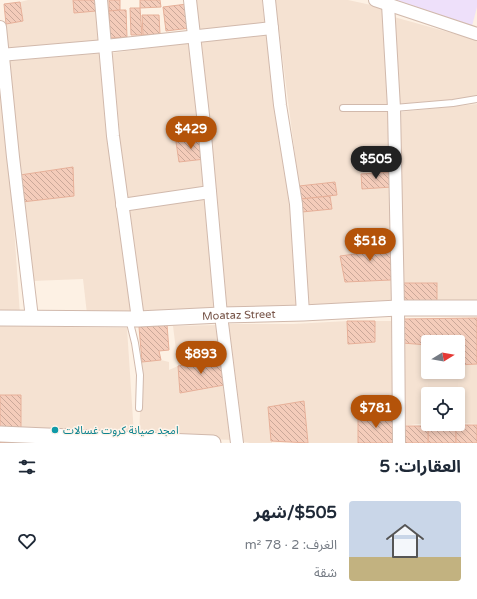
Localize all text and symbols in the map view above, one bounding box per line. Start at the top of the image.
pin: $429 [167,116,215,150]
text: $429 [175,121,207,137]
pin: $505 [352,146,400,180]
text: $505 [360,151,392,167]
pin: $518 [346,228,394,262]
text: $518 [354,233,386,249]
street label: Moataz Street [202,308,276,323]
north arrow [421,335,465,379]
map controls [421,335,465,431]
pin: $893 [177,341,225,375]
text: $893 [185,346,217,362]
button: locate [421,387,465,431]
pin: $781 [352,395,400,429]
text: $781 [360,400,392,416]
place label: امجد صيانة كروت غسالات [63,424,179,437]
marker: امجد صيانة كروت غسالات [50,425,60,435]
icon: filters [16,456,38,478]
text: العقارات: 5 [379,456,461,477]
text: $505/شهر [253,502,337,523]
icon: home [381,517,429,565]
icon: heart [16,530,38,552]
text: الغرف: 2 · 78 m² [245,537,337,553]
text: شقة [314,565,337,581]

